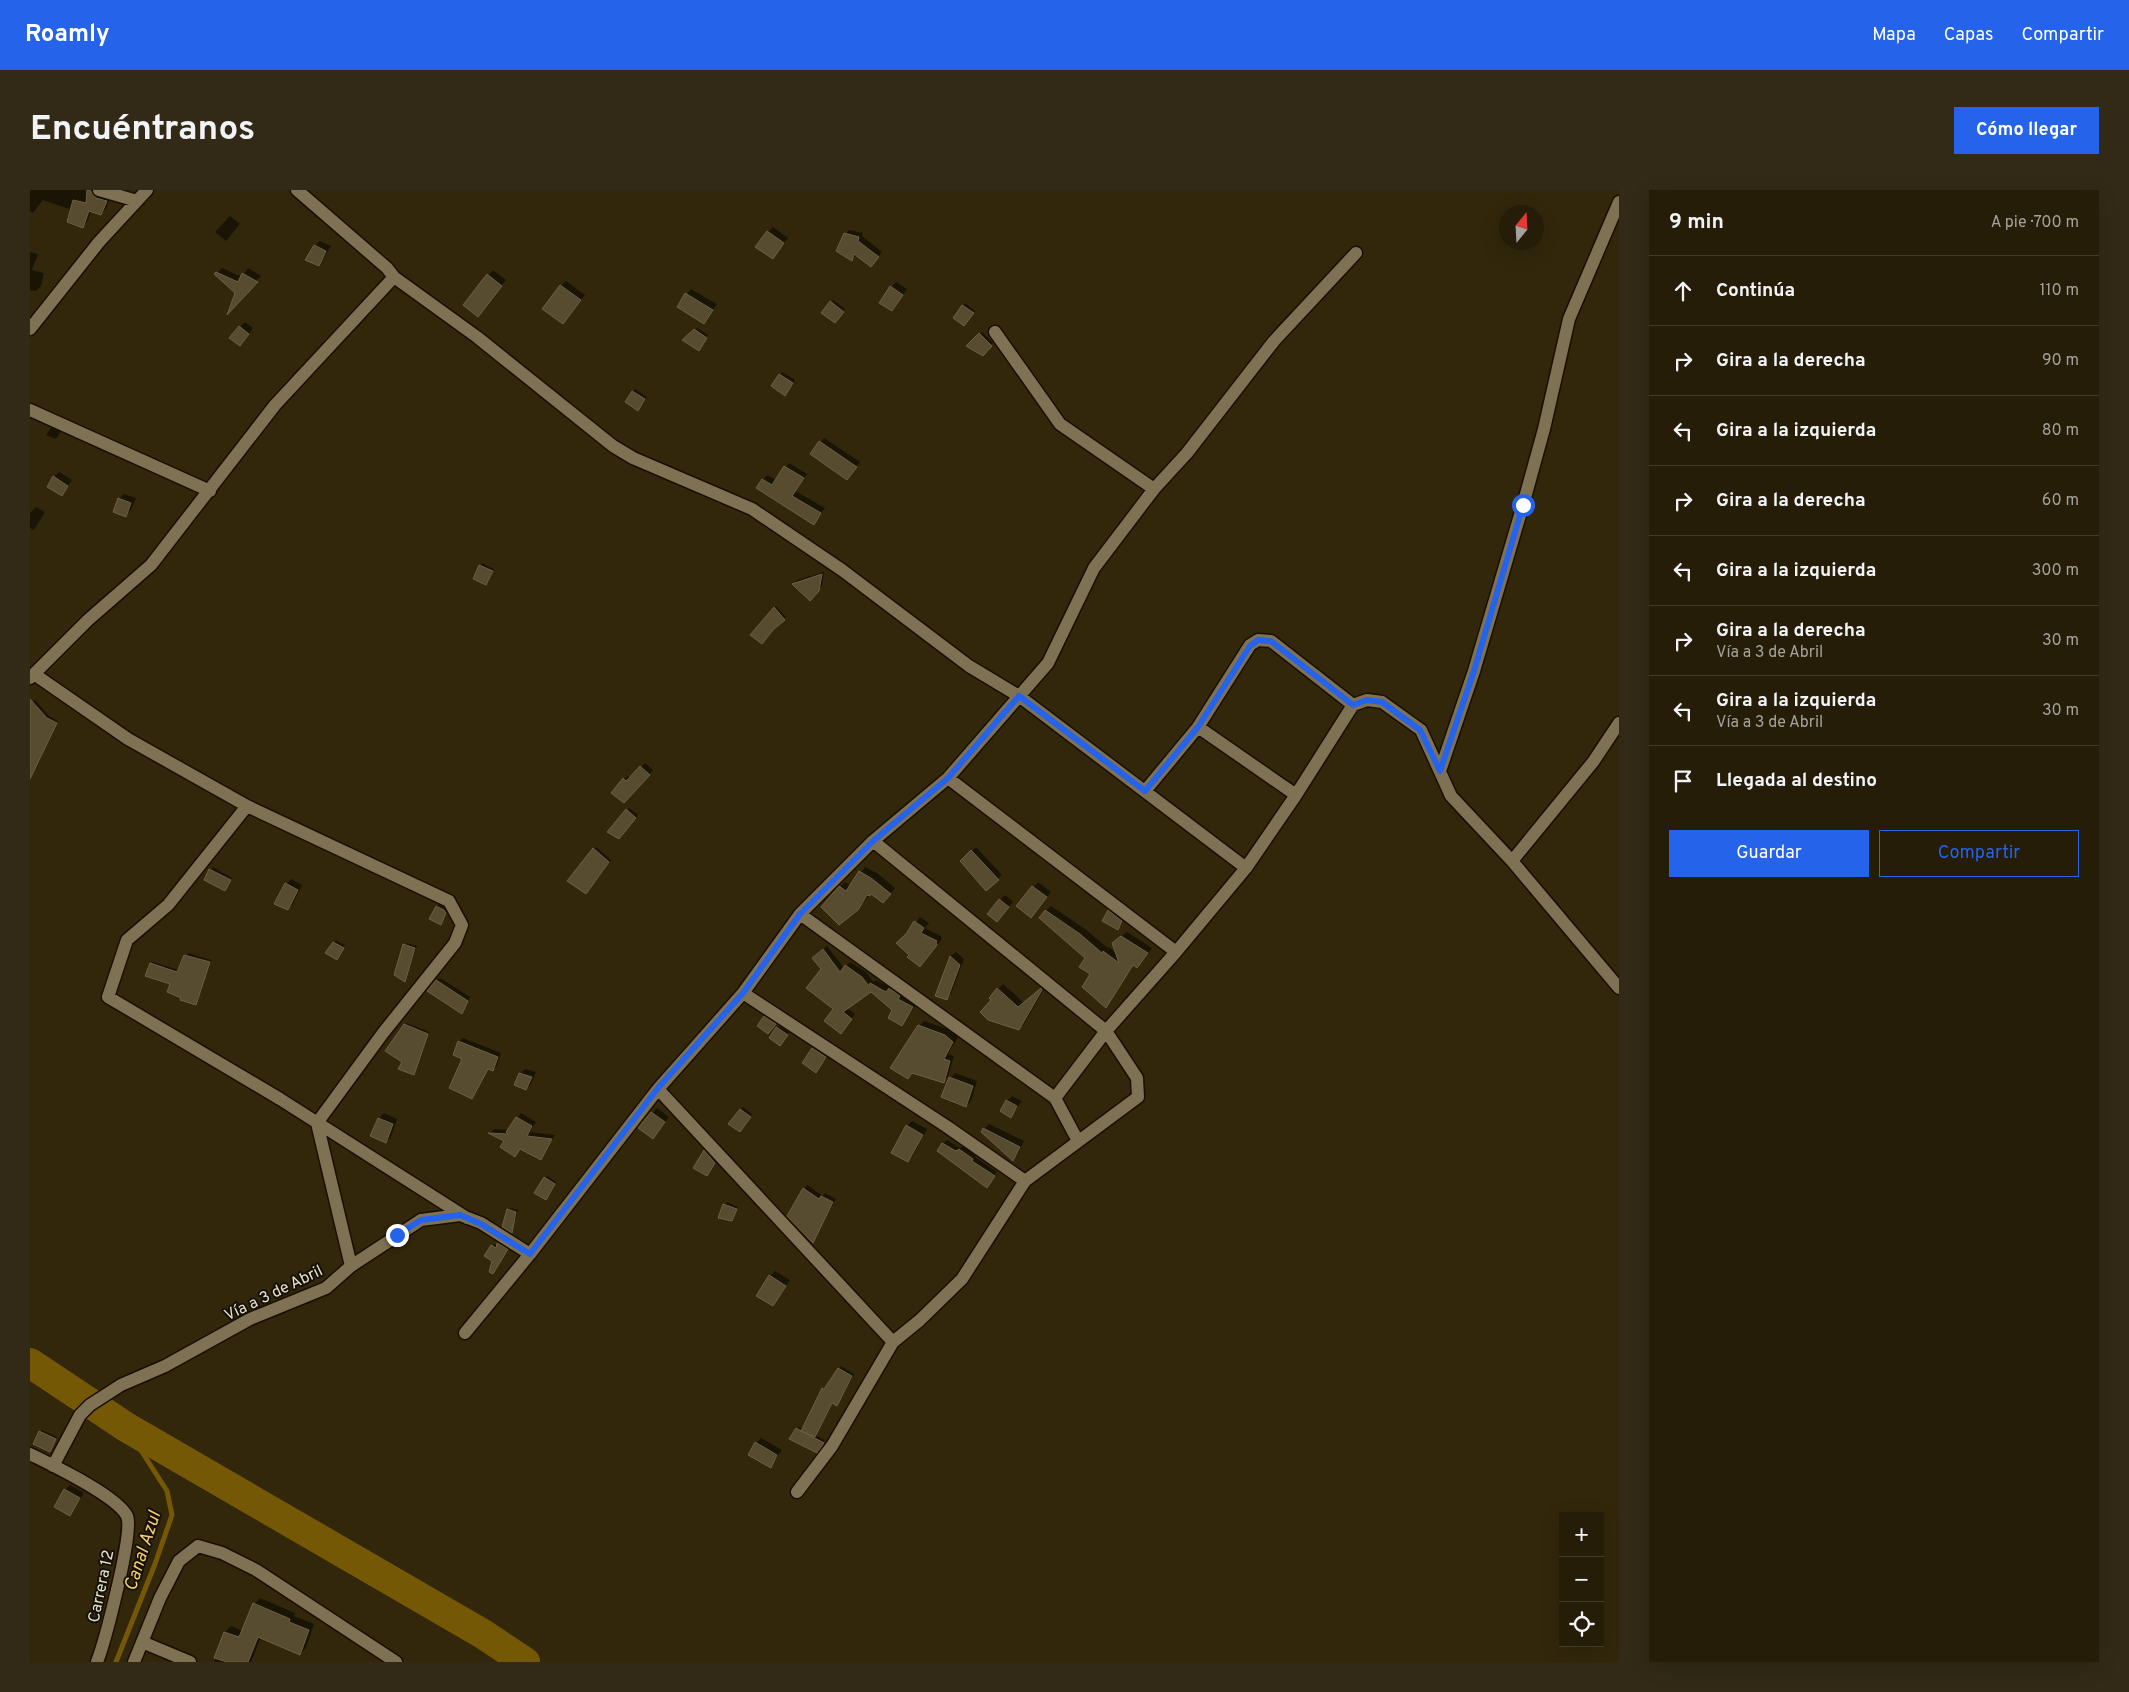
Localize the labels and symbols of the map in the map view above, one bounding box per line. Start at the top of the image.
north arrow [1499,205,1544,250]
route start [1512,494,1535,517]
route end [386,1224,409,1247]
street label: Vía a 3 de Abril [221,1261,326,1326]
water label: Canal Azul [120,1507,168,1594]
street label: Carrera 12 [85,1548,119,1624]

